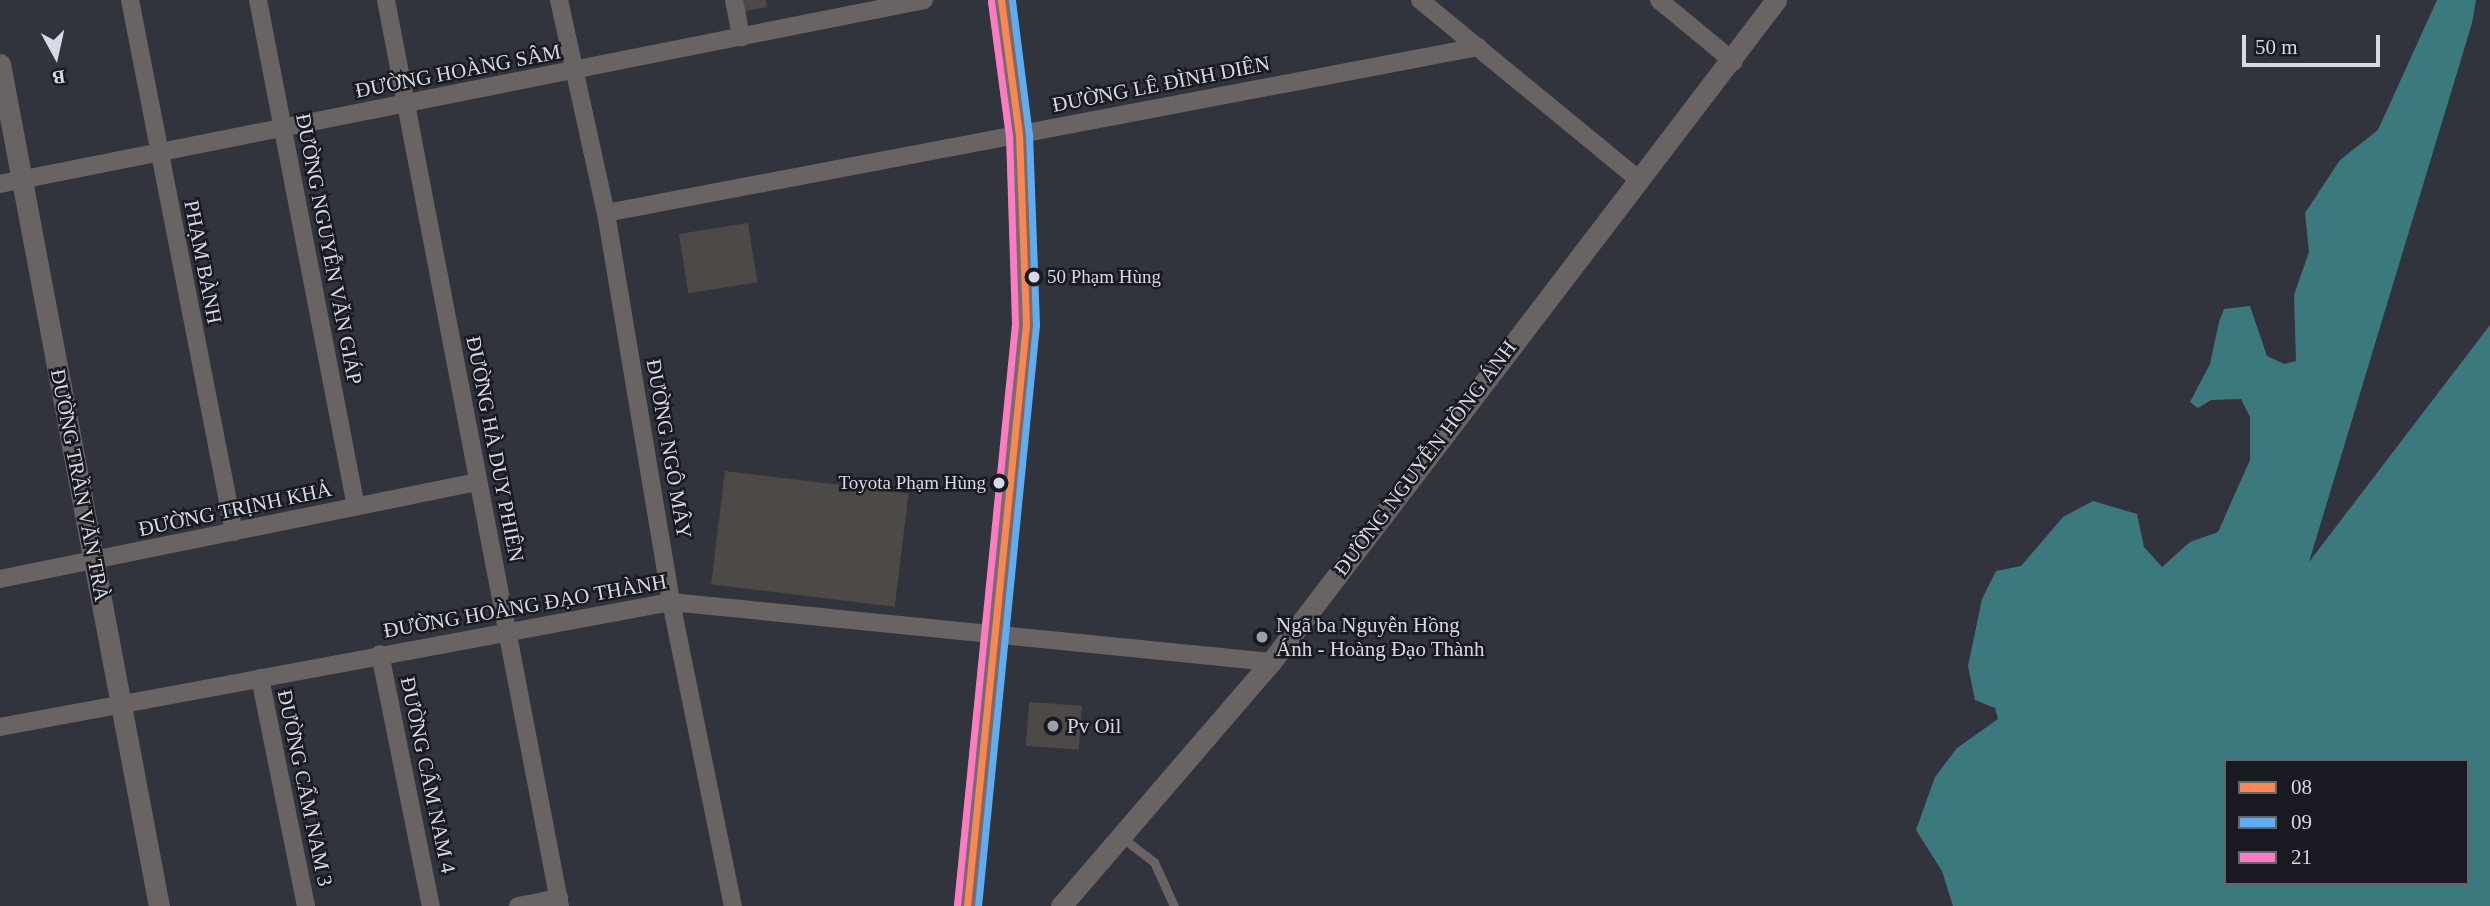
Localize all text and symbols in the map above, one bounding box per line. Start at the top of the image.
north arrow [21,21,91,91]
scale bar [2245,21,2383,65]
text: 50 m [2255,35,2298,59]
street label: ĐƯỜNG HOÀNG SÂM [353,39,563,103]
street label: ĐƯỜNG LÊ ĐÌNH DIÊN [1050,51,1272,117]
text: B [51,66,67,89]
street label: ĐƯỜNG NGUYỄN VĂN GIÁP [290,111,368,387]
street label: PHẠM BÀNH [179,198,227,326]
place label: 50 Phạm Hùng [1047,266,1161,288]
marker: 50 Phạm Hùng [1027,270,1041,284]
street label: ĐƯỜNG HÀ DUY PHIÊN [461,334,529,564]
street label: ĐƯỜNG NGUYỄN HỒNG ÁNH [1328,336,1522,580]
street label: ĐƯỜNG NGÔ MÂY [641,357,697,541]
street label: ĐƯỜNG TRẦN VĂN TRÀ [45,366,115,604]
place label: Toyota Phạm Hùng [839,472,986,494]
street label: ĐƯỜNG TRỊNH KHẢ [136,476,334,542]
marker: Toyota Phạm Hùng [992,476,1006,490]
street label: ĐƯỜNG HOÀNG ĐẠO THÀNH [381,569,669,643]
place label: Ngã ba Nguyễn Hồng Ánh - Hoàng Đạo Thành [1276,612,1485,662]
marker: Ngã ba Nguyễn Hồng Ánh - Hoàng Đạo Thành [1254,629,1270,645]
street label: ĐƯỜNG CẨM NAM 4 [395,675,461,875]
street label: ĐƯỜNG CẨM NAM 3 [272,688,338,888]
place label: Pv Oil [1067,713,1121,739]
marker: Pv Oil [1045,718,1061,734]
legend [2224,759,2469,885]
text: 08 [2291,775,2312,799]
text: 09 [2291,810,2312,834]
text: 21 [2291,845,2312,869]

